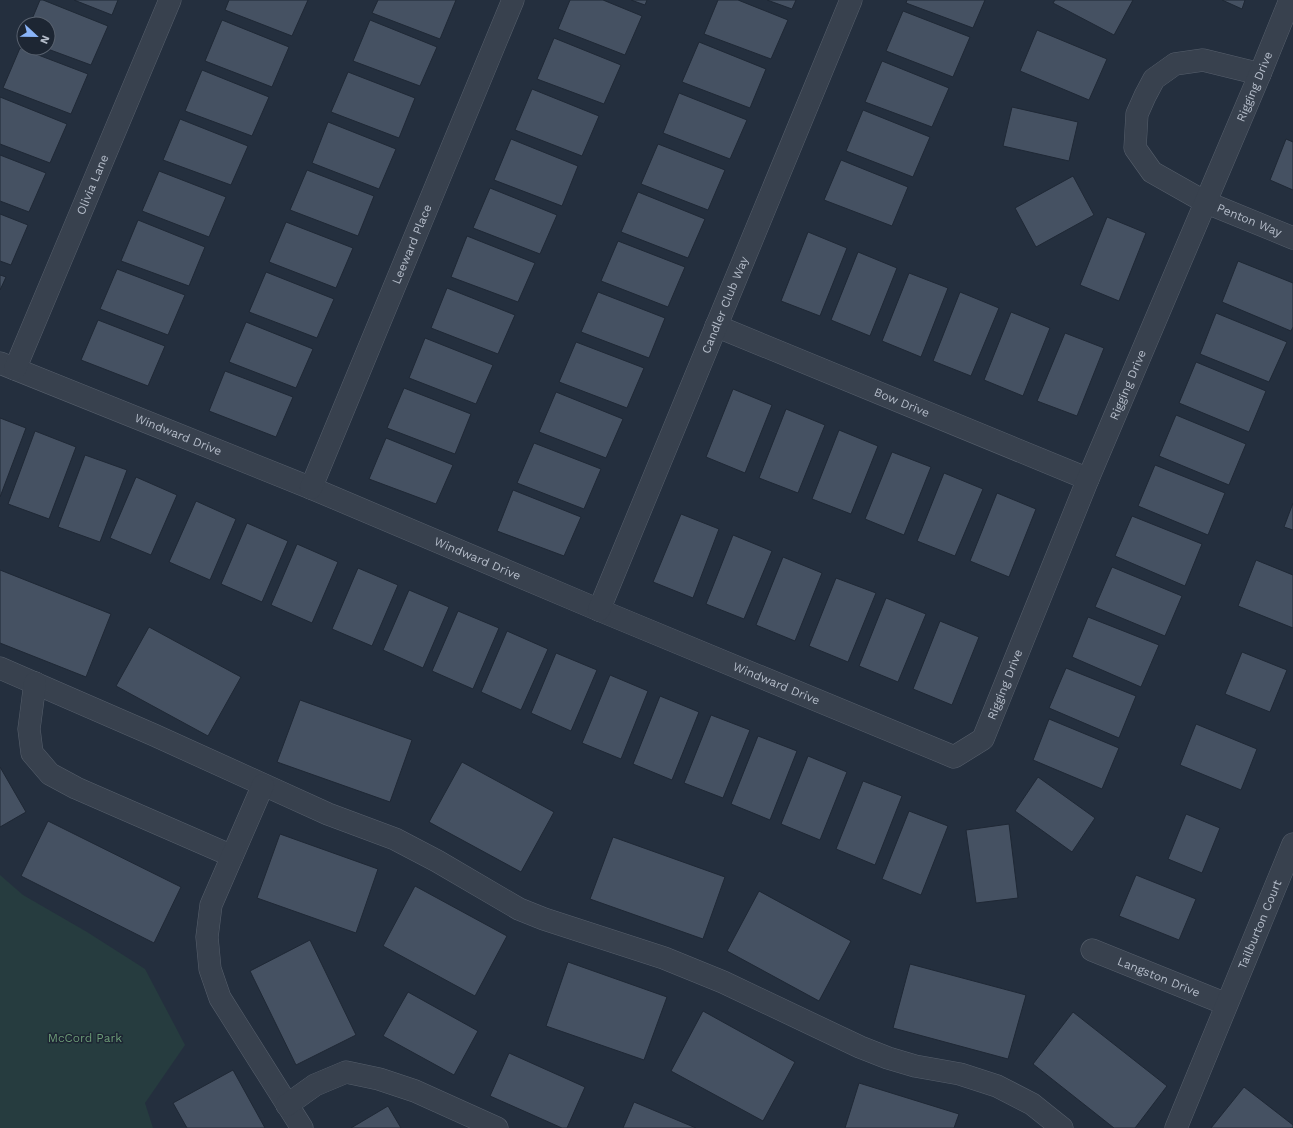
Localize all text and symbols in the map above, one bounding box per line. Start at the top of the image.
north arrow [16,16,56,56]
text: N [37,33,52,46]
street label: Rigging Drive [1234,49,1275,124]
street label: Olivia Lane [74,152,111,217]
street label: Penton Way [1215,201,1285,240]
street label: Leeward Place [389,202,435,286]
street label: Candler Club Way [699,254,752,356]
street label: Rigging Drive [1107,348,1149,422]
street label: Bow Drive [872,385,932,420]
street label: Windward Drive [133,411,224,458]
street label: Windward Drive [432,534,523,583]
street label: Rigging Drive [984,647,1026,722]
street label: Windward Drive [731,659,822,708]
street label: Tailburton Court [1235,878,1284,971]
street label: Langston Drive [1115,954,1202,1000]
park label: McCord Park [48,1031,122,1045]

